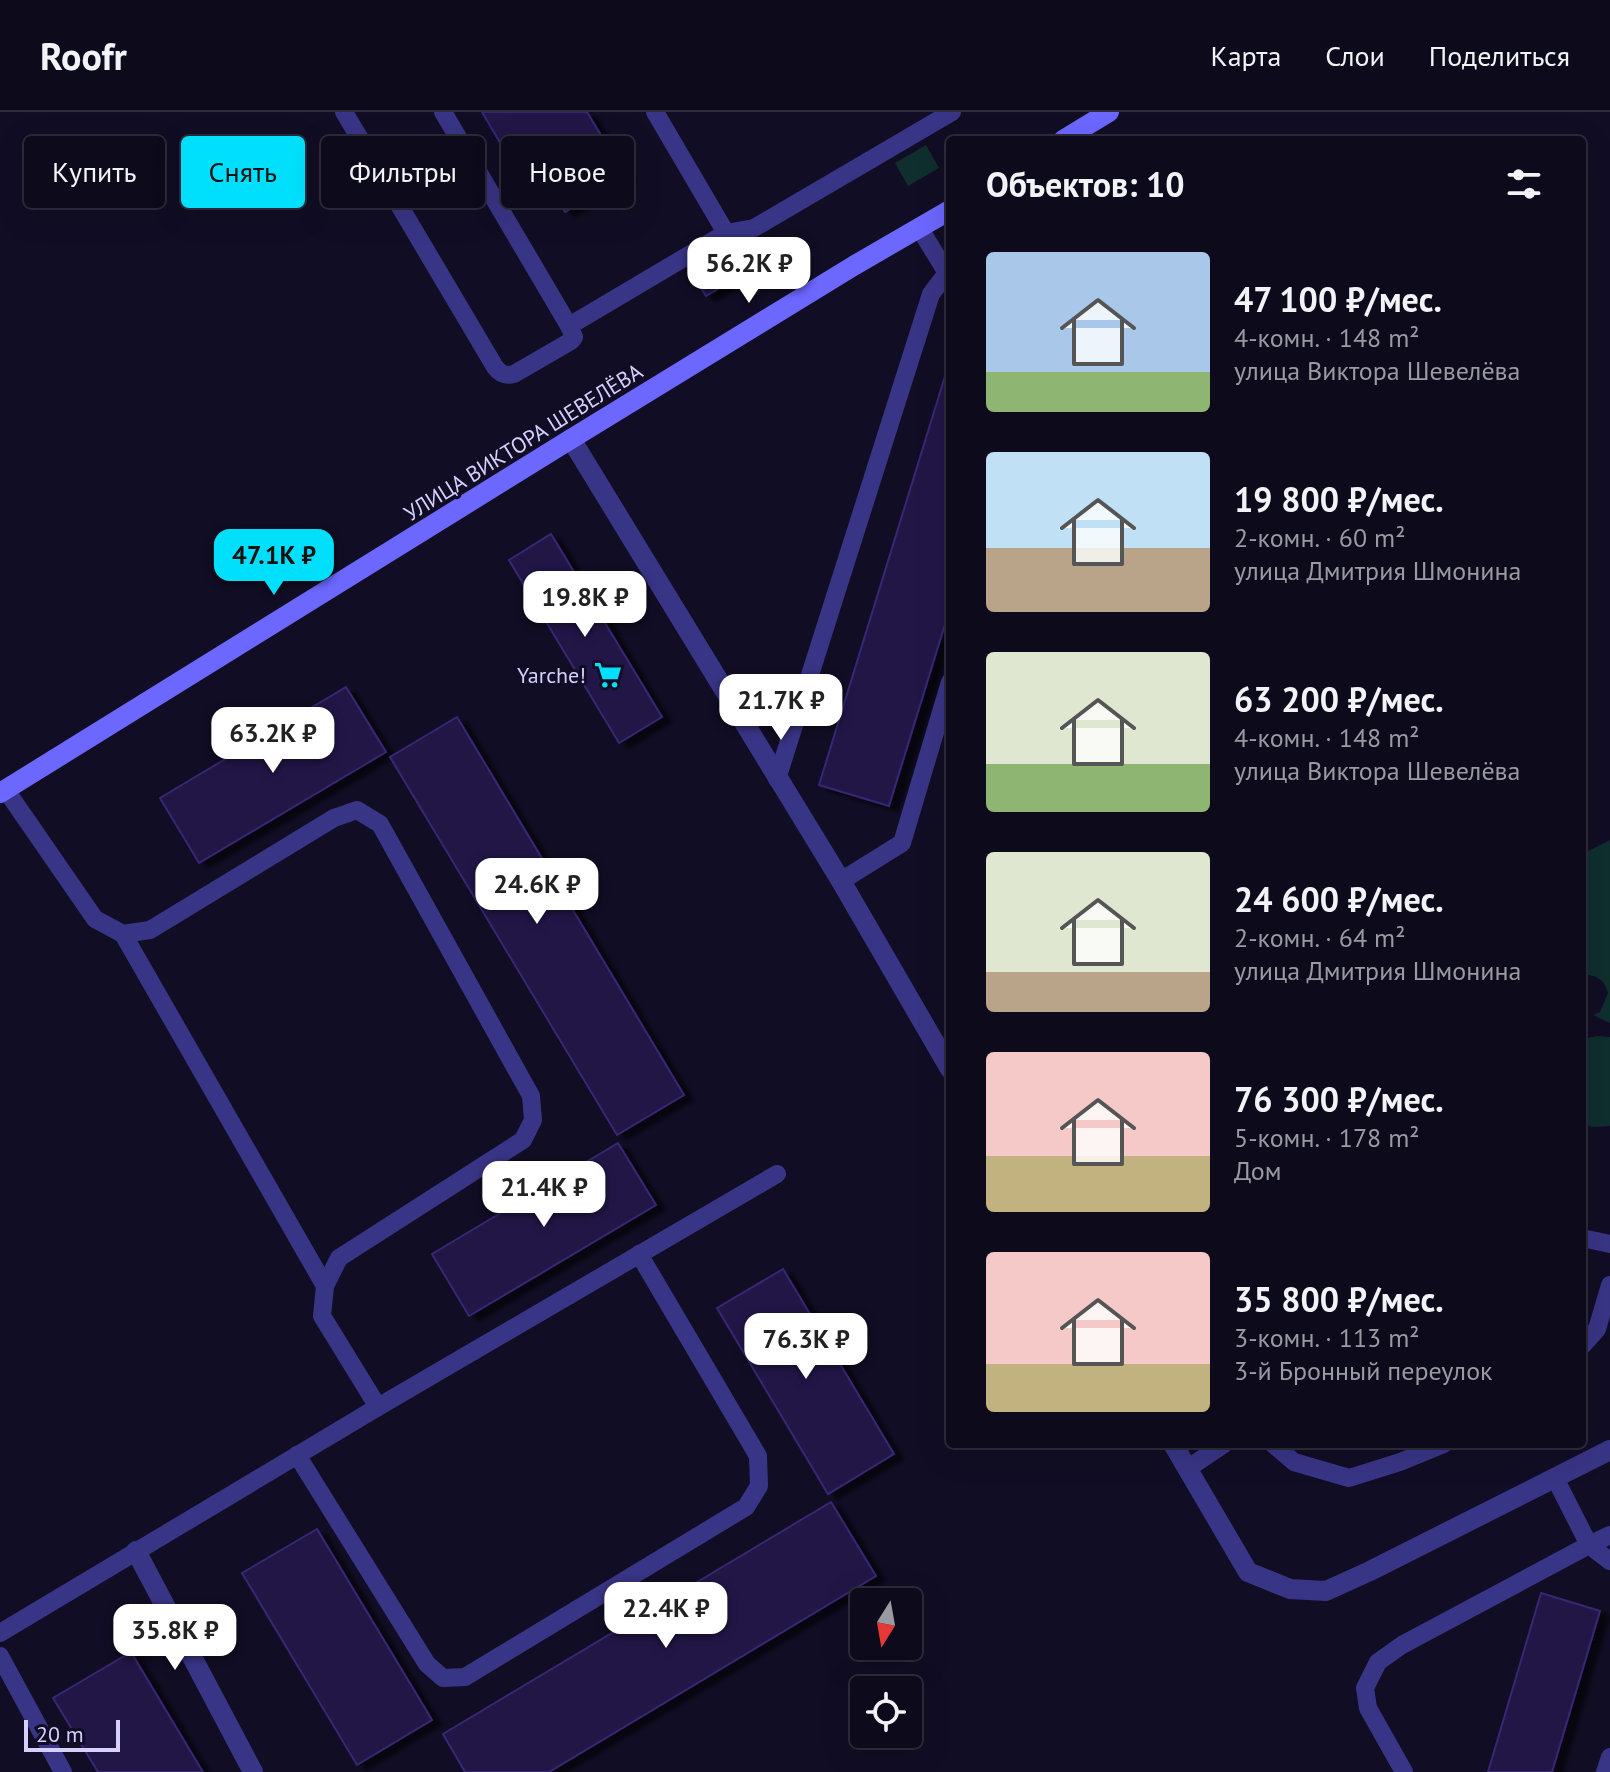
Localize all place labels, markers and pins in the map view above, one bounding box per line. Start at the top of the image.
pin: 56.2K ₽ [675,237,823,305]
pin: 47.1K ₽ [200,529,348,597]
pin: 19.8K ₽ [511,571,659,639]
supermarket icon: Yarche! [593,660,623,690]
place label: Yarche! [517,661,586,689]
pin: 21.7K ₽ [707,674,855,742]
pin: 63.2K ₽ [199,707,347,775]
pin: 24.6K ₽ [463,858,611,926]
pin: 21.4K ₽ [470,1161,618,1229]
pin: 76.3K ₽ [732,1313,880,1381]
pin: 22.4K ₽ [592,1582,740,1650]
pin: 35.8K ₽ [101,1604,249,1672]

